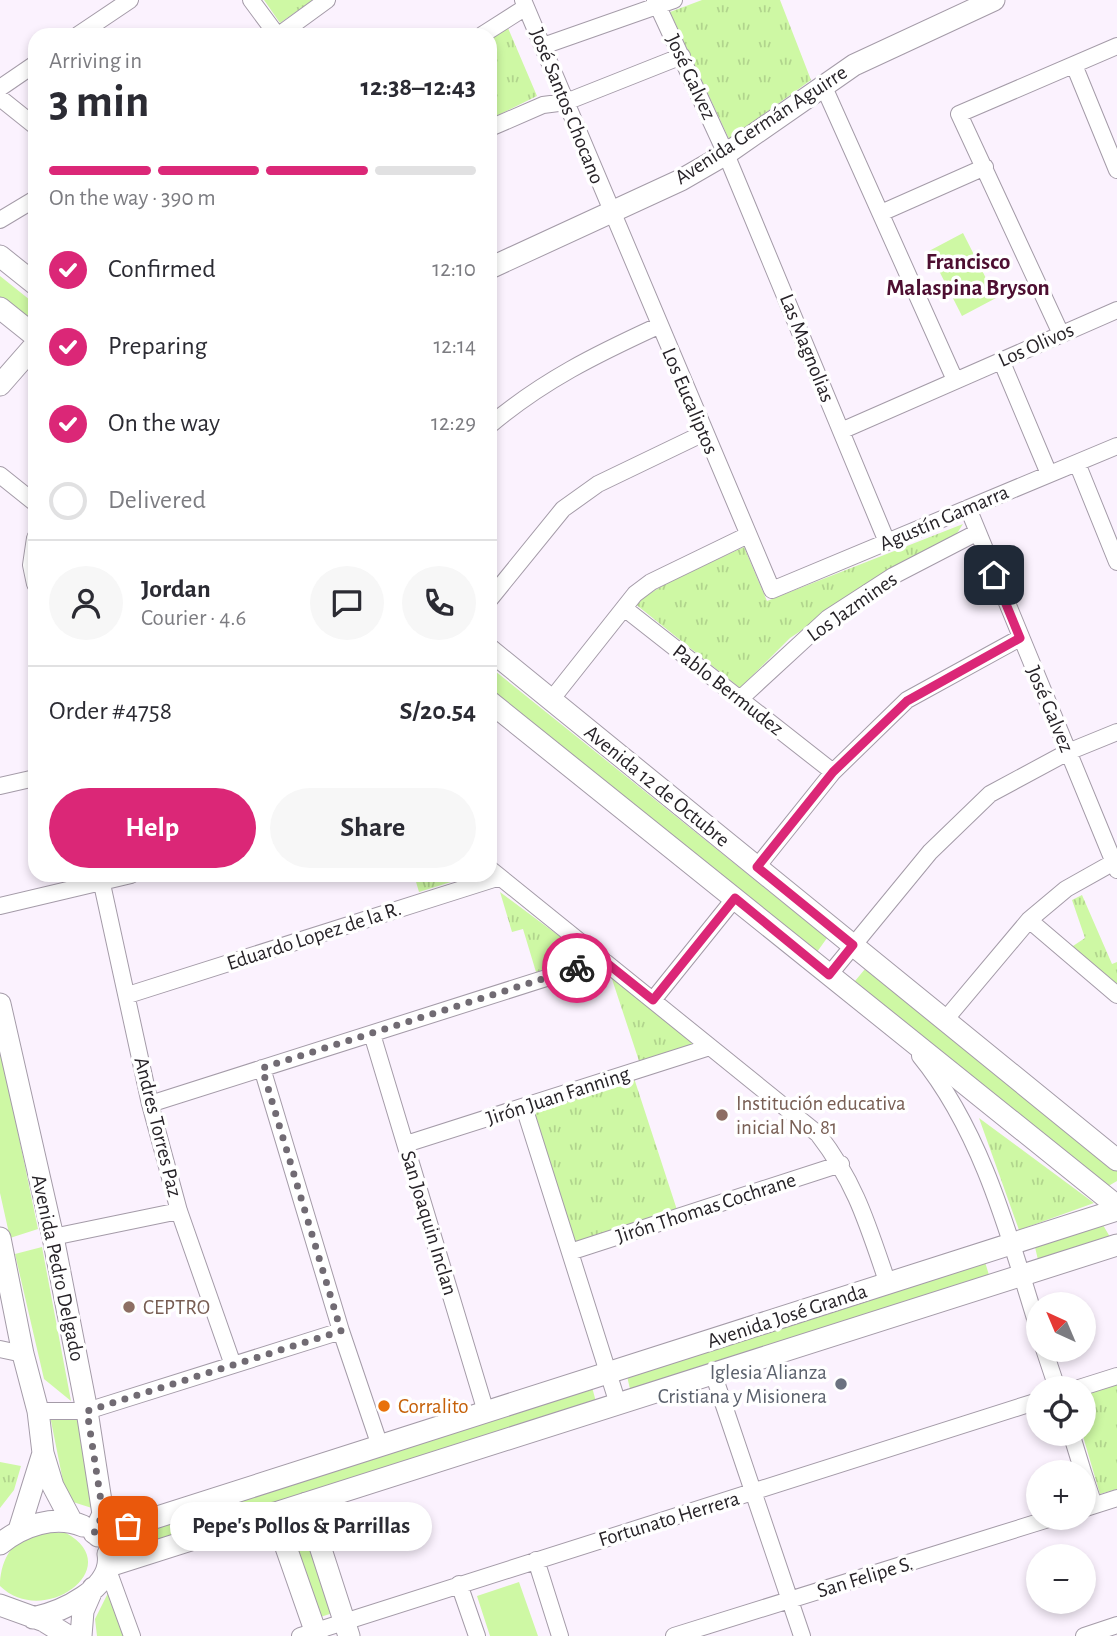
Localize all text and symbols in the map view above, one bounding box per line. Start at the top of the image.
street label: José Santos Chocano [526,25,608,187]
street label: José Galvez [662,31,720,123]
text: Arriving in [49,50,142,73]
street label: Avenida Germán Aguirre [671,62,851,188]
text: 12:38–12:43 [361,74,476,100]
text: 3 min [49,79,149,125]
text: On the way · 390 m [49,187,216,210]
icon: check [49,251,87,289]
district label: Francisco Malaspina Bryson [886,251,1050,300]
text: Confirmed [108,256,216,282]
text: 12:10 [432,258,476,281]
street label: Las Magnolias [776,291,838,405]
street label: Los Olivos [995,319,1077,371]
icon: check [49,328,87,366]
text: Preparing [108,333,207,359]
text: 12:14 [433,335,476,358]
street label: Los Eucaliptos [658,345,722,457]
icon: check [49,405,87,443]
text: On the way [108,410,220,436]
text: 12:29 [431,412,476,435]
street label: Agustín Gamarra [876,481,1012,555]
text: Delivered [108,487,206,513]
pin [964,545,1024,605]
icon: home [975,556,1013,594]
button: person [49,566,123,640]
button: chat [310,566,384,640]
button: phone [402,566,476,640]
street label: Los Jazmines [803,568,901,646]
text: Jordan [141,576,211,602]
text: Courier · 4.6 [141,607,246,630]
street label: Pablo Bermudez [669,640,787,740]
street label: José Galvez [1022,663,1078,755]
text: Order #4758 [49,698,172,724]
text: S/20.54 [400,698,476,724]
street label: Avenida 12 de Octubre [580,721,734,851]
button: Help [49,788,256,868]
button: Share [270,788,476,868]
street label: Eduardo Lopez de la R. [224,898,404,974]
courier [542,933,612,1003]
icon: bike [558,949,596,987]
street label: Andres Torres Paz [130,1055,186,1199]
street label: Jirón Juan Fanning [484,1063,633,1129]
place label: Institución educativa inicial No. 81 [736,1093,906,1138]
marker: Institución educativa inicial No. 81 [714,1107,730,1123]
street label: San Joaquin Inclan [397,1148,461,1298]
street label: Jirón Thomas Cochrane [613,1169,799,1247]
street label: Avenida Pedro Delgado [28,1173,88,1363]
street label: Avenida José Granda [704,1280,870,1352]
north arrow [1026,1292,1096,1362]
map controls [1026,1292,1096,1614]
place label: CEPTRO [143,1297,210,1318]
marker: CEPTRO [121,1299,137,1315]
place label: Iglesia Alianza Cristiana y Misionera [658,1362,827,1407]
marker: Iglesia Alianza Cristiana y Misionera [833,1376,849,1392]
button: locate [1026,1376,1096,1446]
place label: Corralito [398,1396,469,1417]
marker: Corralito [376,1398,392,1414]
button: + [1026,1460,1096,1530]
street label: Fortunato Herrera [596,1487,742,1550]
pin [98,1496,158,1556]
callout: Pepe's Pollos & Parrillas [170,1502,432,1550]
icon: bag [109,1507,147,1545]
text: Pepe's Pollos & Parrillas [192,1515,410,1538]
button: − [1026,1544,1096,1614]
street label: San Felipe S. [815,1553,915,1601]

